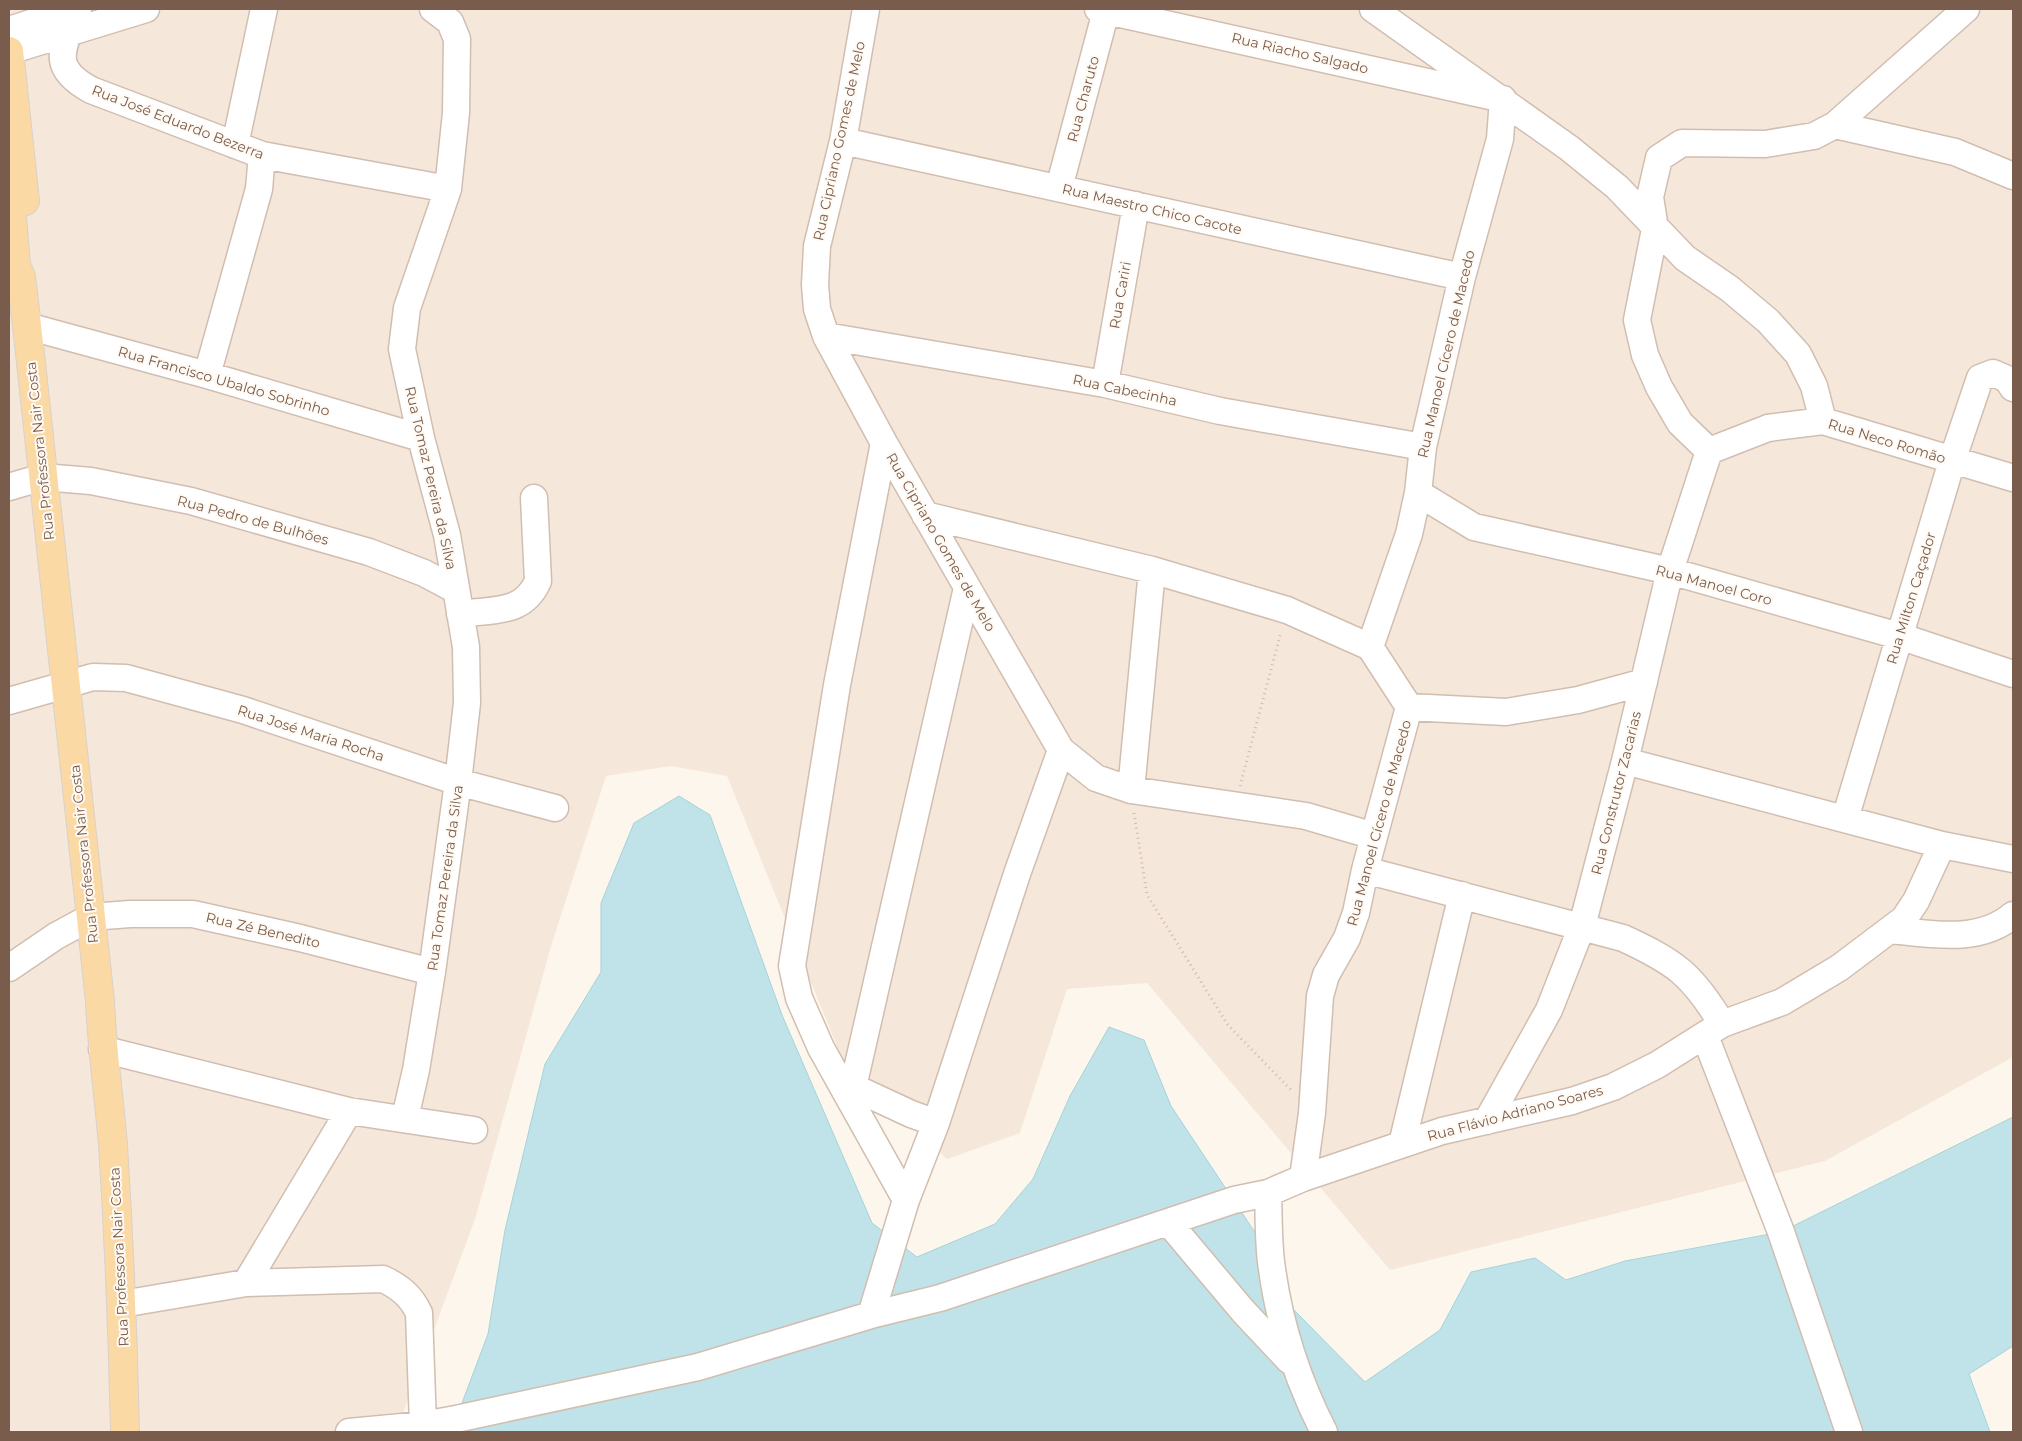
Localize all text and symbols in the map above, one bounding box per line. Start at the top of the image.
street label: Rua Riacho Salgado [1230,28,1370,78]
street label: Rua Cipriano Gomes de Melo [809,39,869,242]
street label: Rua Charuto [1063,54,1103,144]
street label: Rua José Eduardo Bezerra [89,81,267,163]
street label: Rua Maestro Chico Cacote [1060,180,1244,238]
street label: Rua Manoel Cícero de Macedo [1413,248,1479,460]
street label: Rua Cariri [1105,260,1135,330]
street label: Rua Francisco Ubaldo Sobrinho [116,342,332,420]
street label: Rua Professora Nair Costa [22,361,58,541]
street label: Rua Cabecinha [1071,370,1179,410]
street label: Rua Tomaz Pereira da Silva [401,385,461,571]
street label: Rua Neco Romão [1826,415,1948,468]
street label: Rua Cipriano Gomes de Melo [882,449,1000,635]
street label: Rua Pedro de Bulhões [175,491,331,549]
street label: Rua Milton Caçador [1882,529,1940,666]
street label: Rua Manoel Coro [1654,561,1774,609]
street label: Rua José Maria Rocha [235,701,387,765]
street label: Rua Construtor Zacarias [1587,709,1645,877]
street label: Rua Manoel Cícero de Macedo [1343,718,1415,928]
street label: Rua Professora Nair Costa [66,764,102,944]
street label: Rua Tomaz Pereira da Silva [423,784,467,972]
street label: Rua Zé Benedito [204,908,322,952]
street label: Rua Flávio Adriano Soares [1425,1081,1605,1145]
street label: Rua Professora Nair Costa [105,1167,133,1347]

